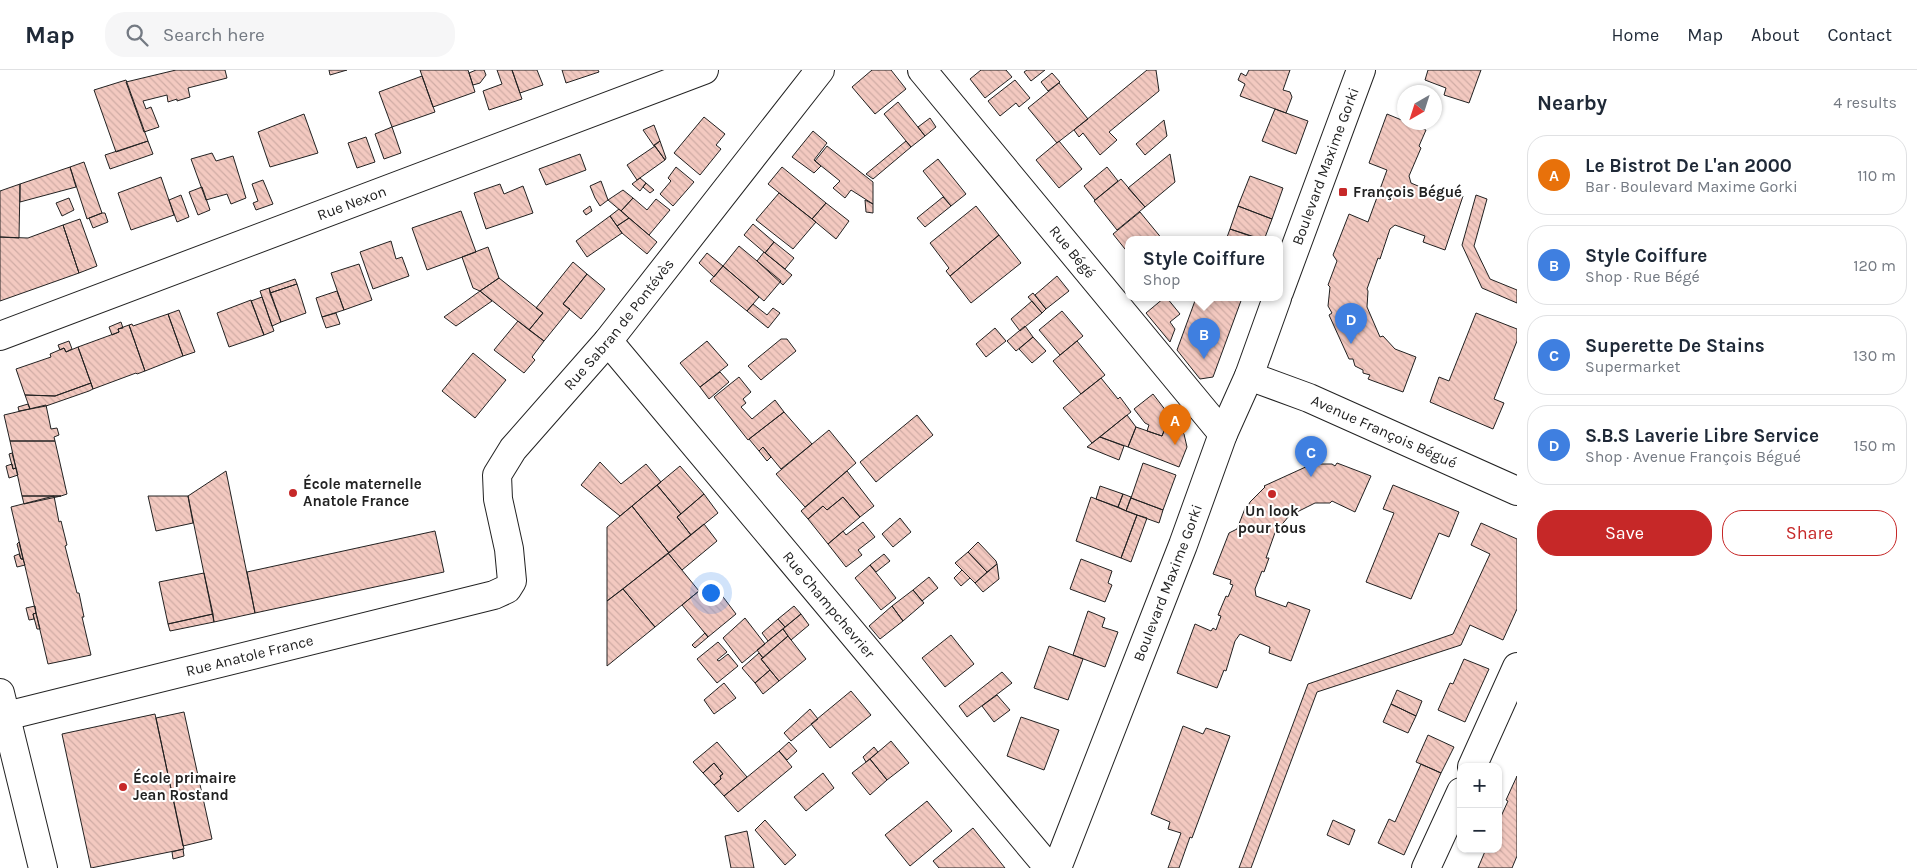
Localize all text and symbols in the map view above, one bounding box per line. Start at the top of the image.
search box [105,12,455,57]
text: Map [25,21,75,49]
icon: search [123,21,151,49]
text: Search here [163,24,265,46]
text: Home [1611,24,1659,46]
text: Map [1687,24,1723,46]
text: About [1751,24,1800,46]
text: Contact [1828,24,1892,46]
street label: Boulevard Maxime Gorki [1288,85,1363,248]
north arrow [1397,85,1442,130]
text: Nearby [1537,91,1607,115]
text: 4 results [1833,93,1897,112]
text: Le Bistrot De L'an 2000 [1585,155,1792,177]
text: A [1549,166,1559,185]
text: 110 m [1857,166,1896,185]
text: Bar · Boulevard Maxime Gorki [1585,177,1798,196]
street label: Rue Nexon [315,182,389,224]
place label: François Bégué [1353,183,1462,201]
marker: François Bégué [1337,186,1349,198]
street label: Rue Bégé [1045,222,1099,282]
popup [1125,236,1283,301]
text: Style Coiffure [1585,245,1707,267]
text: Style Coiffure [1143,248,1265,270]
street label: Rue Sabran de Pontévès [560,255,678,394]
text: B [1549,256,1559,275]
text: 120 m [1853,256,1896,275]
text: Shop · Rue Bégé [1585,267,1700,286]
text: Shop [1143,270,1180,289]
pin: D [1335,303,1367,344]
pin: B [1188,318,1220,359]
text: Superette De Stains [1585,335,1765,357]
text: C [1549,346,1559,365]
text: 130 m [1853,346,1896,365]
text: Supermarket [1585,357,1681,376]
street label: Avenue François Bégué [1308,391,1460,472]
pin: A [1159,404,1191,445]
text: S.B.S Laverie Libre Service [1585,425,1819,447]
pin: C [1295,436,1327,477]
text: D [1549,436,1559,455]
text: 150 m [1853,436,1896,455]
text: Shop · Avenue François Bégué [1585,447,1801,466]
place label: École maternelle Anatole France [303,474,422,510]
marker: École maternelle Anatole France [287,487,299,499]
marker: Un look pour tous [1266,488,1278,500]
street label: Boulevard Maxime Gorki [1129,502,1206,664]
place label: Un look pour tous [1238,502,1306,537]
button: Save [1537,510,1712,556]
button: Share [1722,510,1897,556]
street label: Rue Champchevrier [779,548,879,662]
your location [698,580,724,606]
street label: Rue Anatole France [184,631,315,680]
map controls [1457,763,1502,853]
button: + [1457,763,1502,808]
place label: École primaire Jean Rostand [133,768,236,804]
marker: École primaire Jean Rostand [117,781,129,793]
button: − [1457,808,1502,853]

